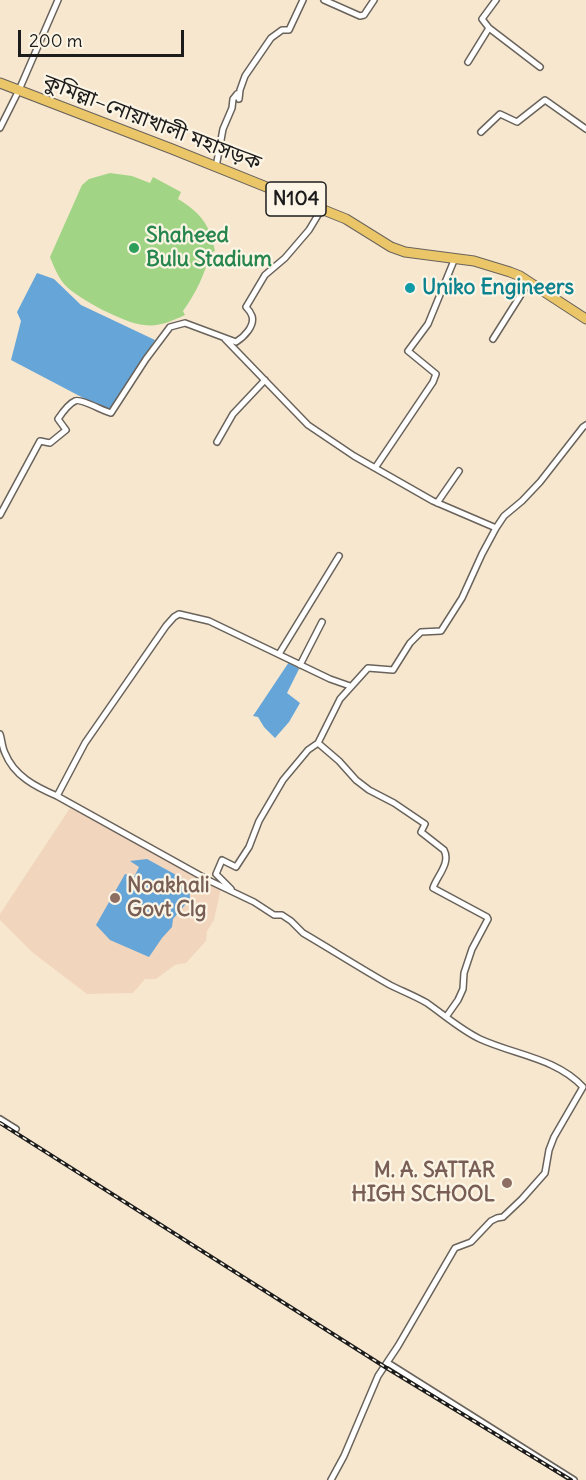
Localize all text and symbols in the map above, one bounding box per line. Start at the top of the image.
scale bar [21,18,188,56]
text: 200 m [29,29,83,52]
street label: কুমিল্লা–নোয়াখালী মহাসড়ক [39,70,265,176]
road number: N104 [266,182,326,216]
place label: Shaheed Bulu Stadium [146,223,272,273]
marker: Shaheed Bulu Stadium [127,241,141,255]
place label: Uniko Engineers [422,275,574,301]
marker: Uniko Engineers [403,281,417,295]
place label: Noakhali Govt Clg [127,873,209,923]
marker: Noakhali Govt Clg [108,891,122,905]
place label: M. A. SATTAR HIGH SCHOOL [352,1158,495,1208]
marker: M. A. SATTAR HIGH SCHOOL [500,1176,514,1190]

